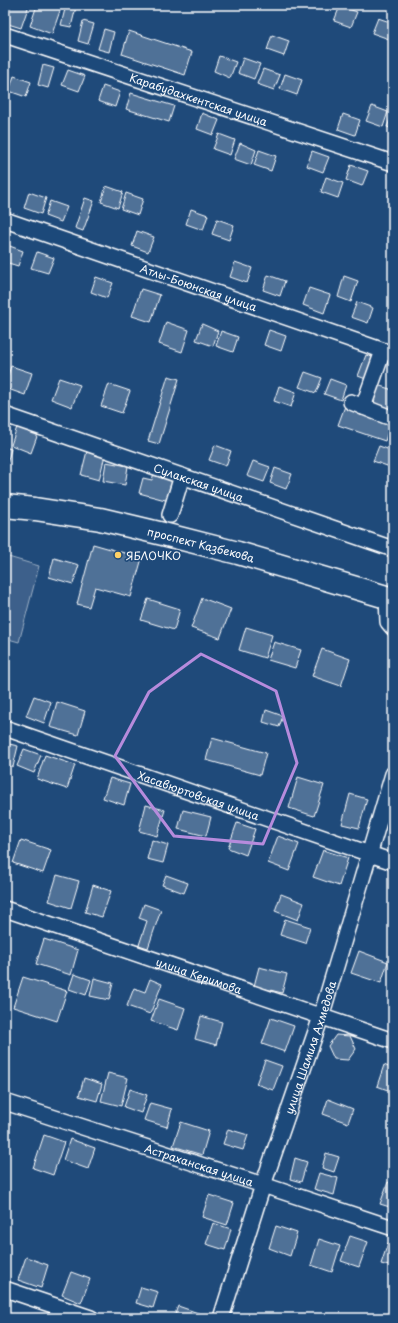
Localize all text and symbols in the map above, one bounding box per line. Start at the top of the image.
street label: Карабудахкентская улица [128,68,270,130]
street label: Атлы-Боюнская улица [138,259,259,315]
street label: Сулакская улица [151,459,246,505]
street label: проспект Казбекова [146,522,257,566]
place label: ЯБЛОЧКО [126,547,181,564]
marker: ЯБЛОЧКО [113,550,123,560]
street label: Хасавюртовская улица [136,766,262,824]
street label: улица Керимова [154,953,244,998]
street label: улица Шамиля Ахмедова [280,978,340,1116]
street label: Астраханская улица [143,1139,256,1190]

